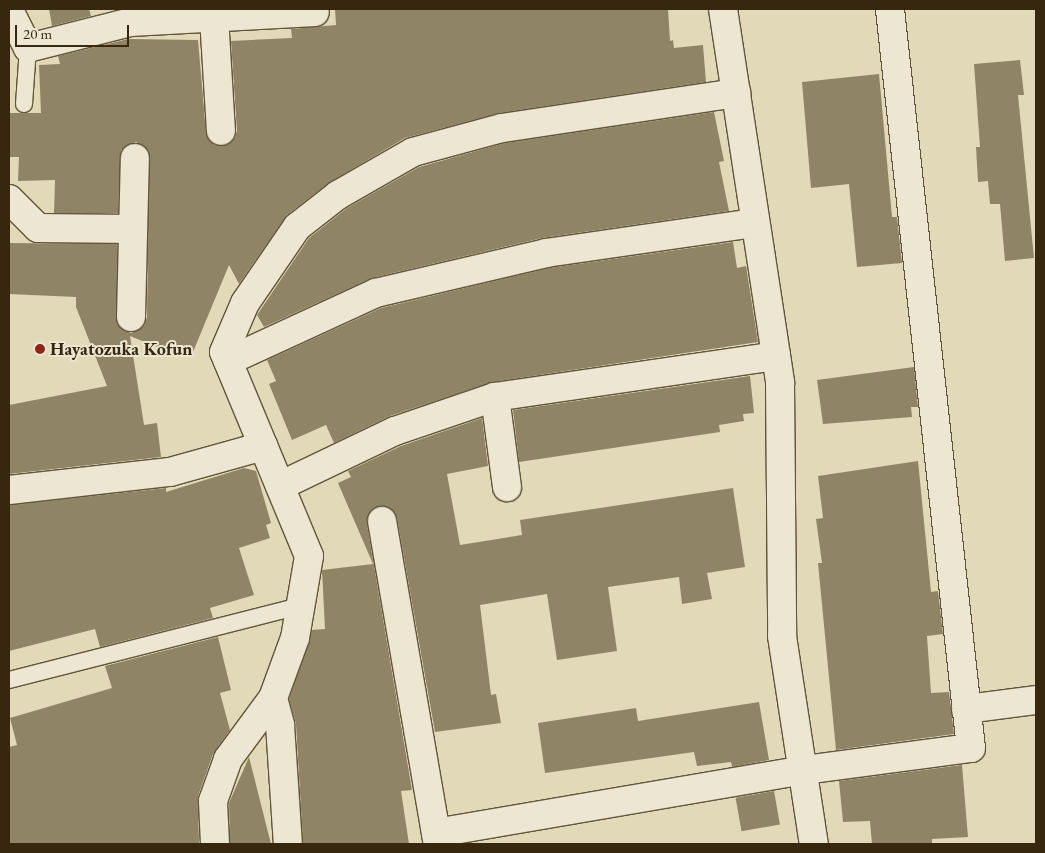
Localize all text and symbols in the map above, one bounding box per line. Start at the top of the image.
scale bar [18,15,131,47]
text: 20 m [23,24,52,43]
place label: Hayatozuka Kofun [50,338,192,360]
marker: Hayatozuka Kofun [34,343,46,355]

